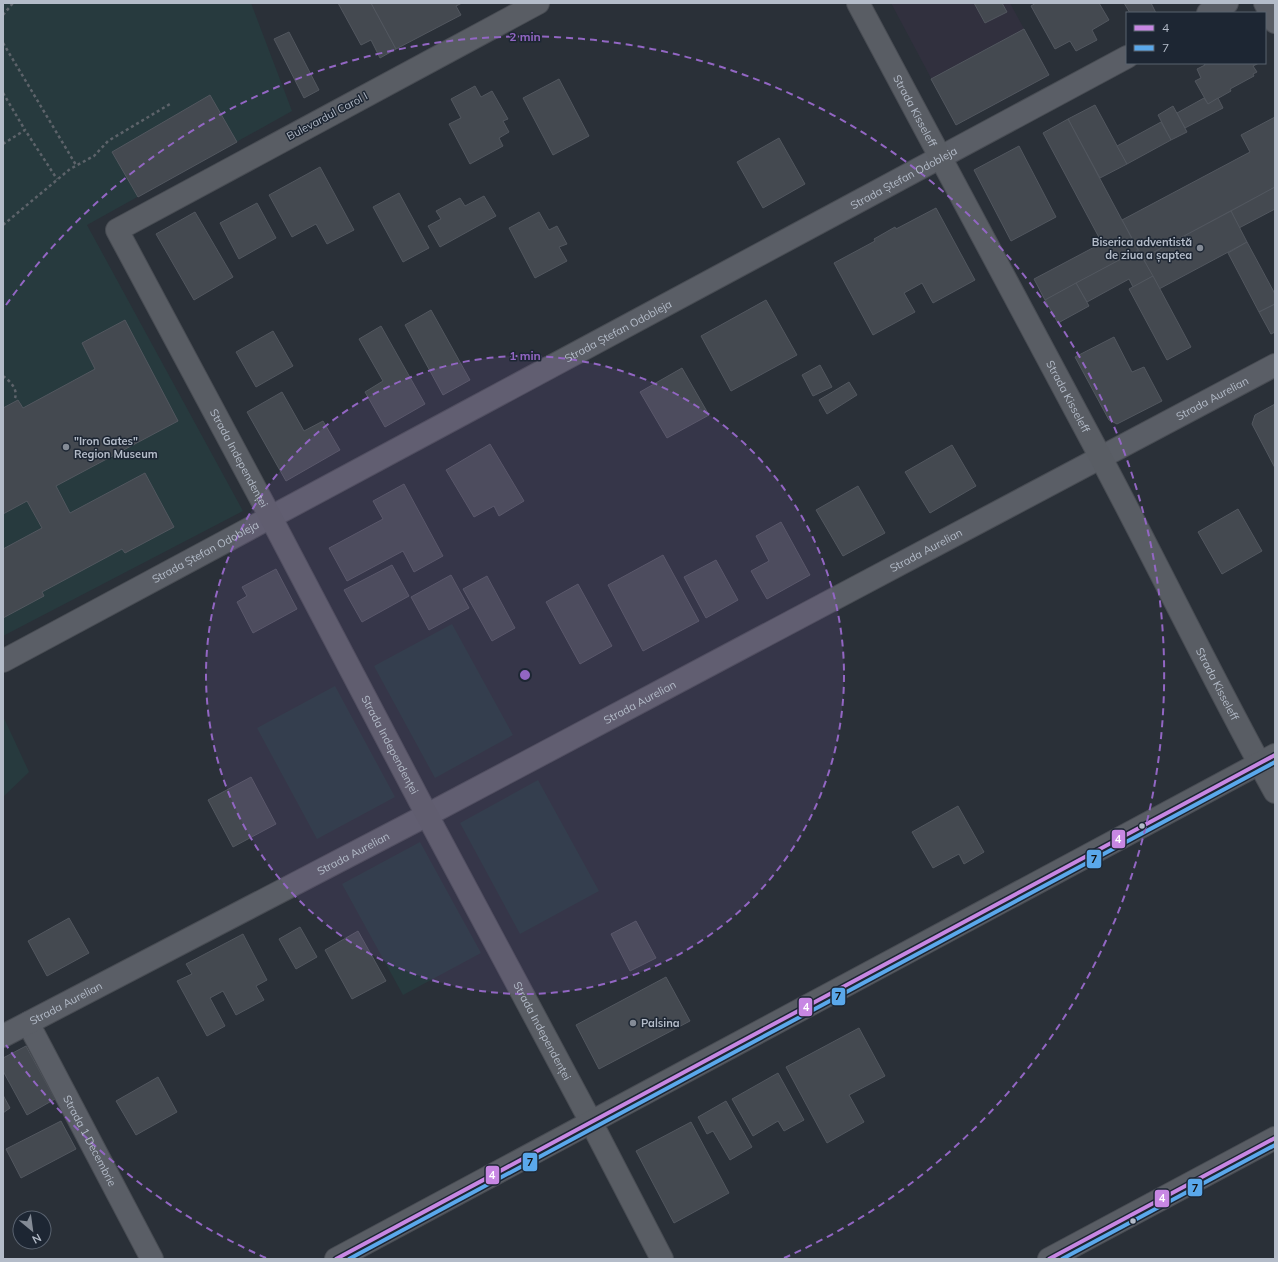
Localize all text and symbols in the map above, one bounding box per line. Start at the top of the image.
legend [1126,12,1266,64]
text: 4 [1162,20,1169,35]
text: 2 min [509,29,541,44]
text: 7 [1162,40,1169,55]
street label: Strada Kisseleff [890,72,940,150]
street label: Bulevardul Carol I [284,89,370,143]
street label: Strada Ștefan Odobleja [848,144,959,212]
place label: Biserica adventistă de ziua a șaptea [1092,235,1192,263]
marker: Biserica adventistă de ziua a șaptea [1195,243,1205,253]
street label: Strada Ștefan Odobleja [562,297,674,365]
text: 1 min [509,348,541,363]
street label: Strada Kisseleff [1043,358,1093,435]
street label: Strada Aurelian [1174,373,1251,423]
street label: Strada Independenței [207,406,271,510]
place label: "Iron Gates" Region Museum [74,434,158,461]
marker: "Iron Gates" Region Museum [61,442,71,452]
street label: Strada Ștefan Odobleja [150,517,261,586]
street label: Strada Aurelian [887,525,965,575]
street label: Strada Kisseleff [1193,645,1242,723]
centre of rings [518,668,532,682]
street label: Strada Aurelian [601,677,678,727]
street label: Strada Independenței [358,693,422,797]
unlabelled marker [1137,821,1147,831]
street label: Strada Aurelian [315,829,392,878]
line badge: 4 [1111,829,1126,849]
text: 4 [1115,832,1122,846]
line badge: 7 [1086,849,1102,869]
text: 7 [1091,852,1098,866]
street label: Strada Aurelian [27,978,105,1028]
street label: Strada Independenței [510,979,574,1082]
line badge: 7 [831,987,846,1006]
text: 7 [835,989,842,1003]
line badge: 4 [798,997,813,1017]
text: 4 [803,1000,810,1014]
place label: Palsina [641,1016,680,1030]
marker: Palsina [628,1018,638,1028]
street label: Strada 1 Decembrie [60,1093,120,1189]
line badge: 7 [522,1152,538,1172]
text: 7 [527,1155,534,1169]
line badge: 4 [485,1165,500,1185]
text: 4 [489,1168,496,1182]
line badge: 7 [1187,1178,1203,1197]
text: 7 [1192,1181,1199,1195]
line badge: 4 [1154,1189,1170,1208]
text: 4 [1159,1191,1166,1205]
north arrow [12,1210,52,1250]
unlabelled marker [1128,1216,1138,1226]
text: N [30,1231,44,1247]

